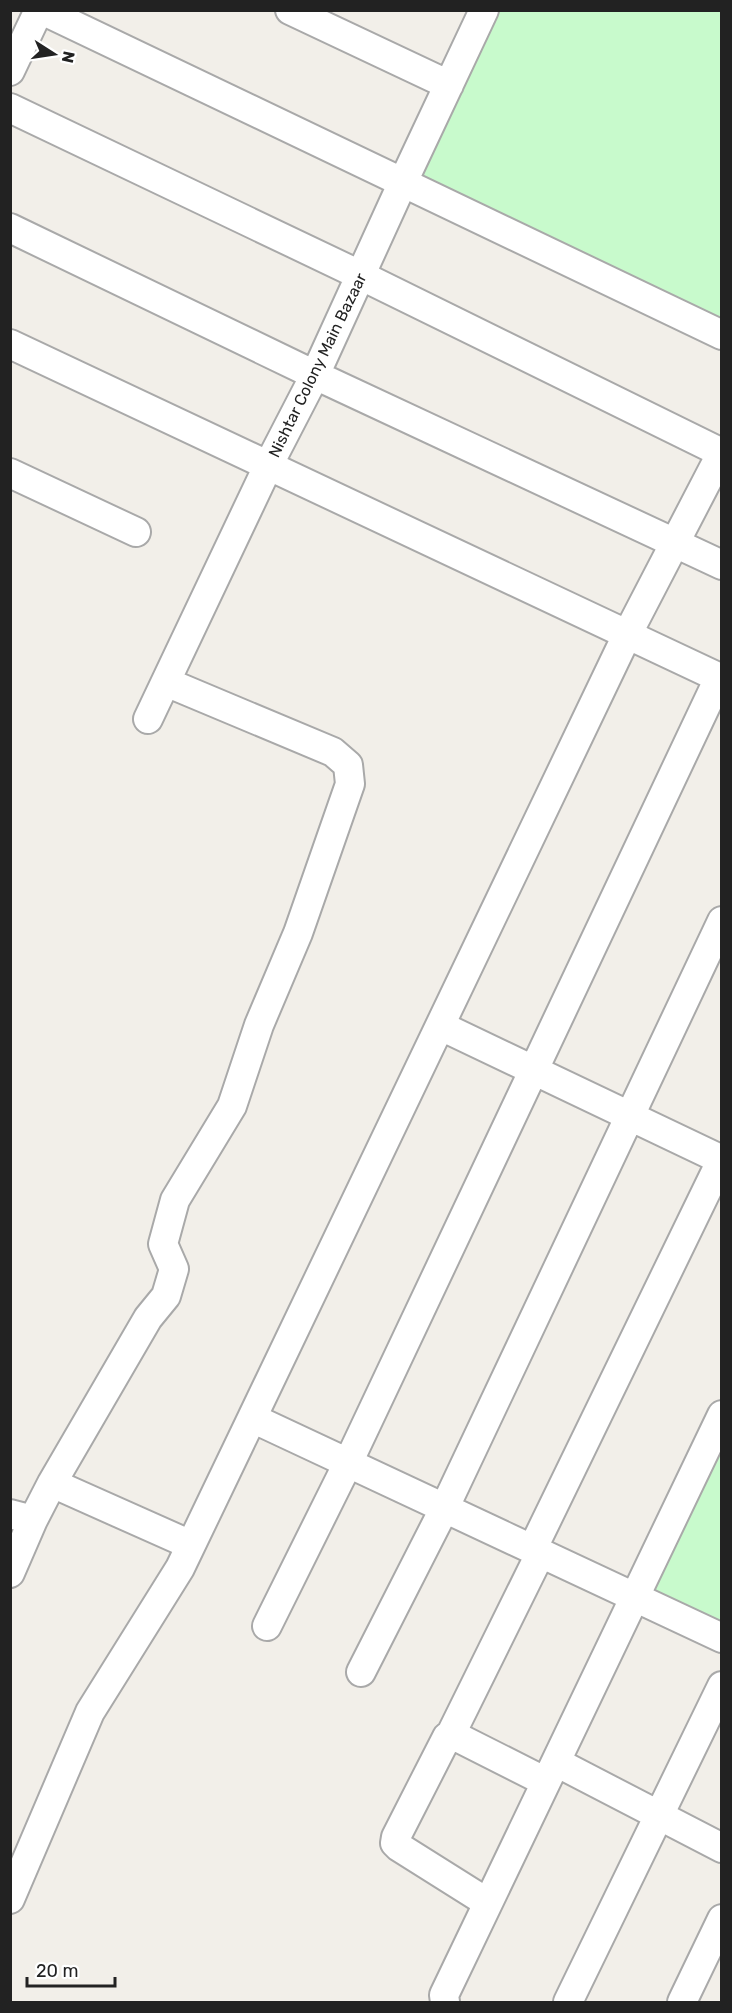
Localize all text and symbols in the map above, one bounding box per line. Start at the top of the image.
north arrow [24,24,84,84]
text: N [58,49,79,65]
street label: Nishtar Colony Main Bazaar [264,270,370,460]
scale bar [27,1950,116,1988]
text: 20 m [36,1960,78,1982]

